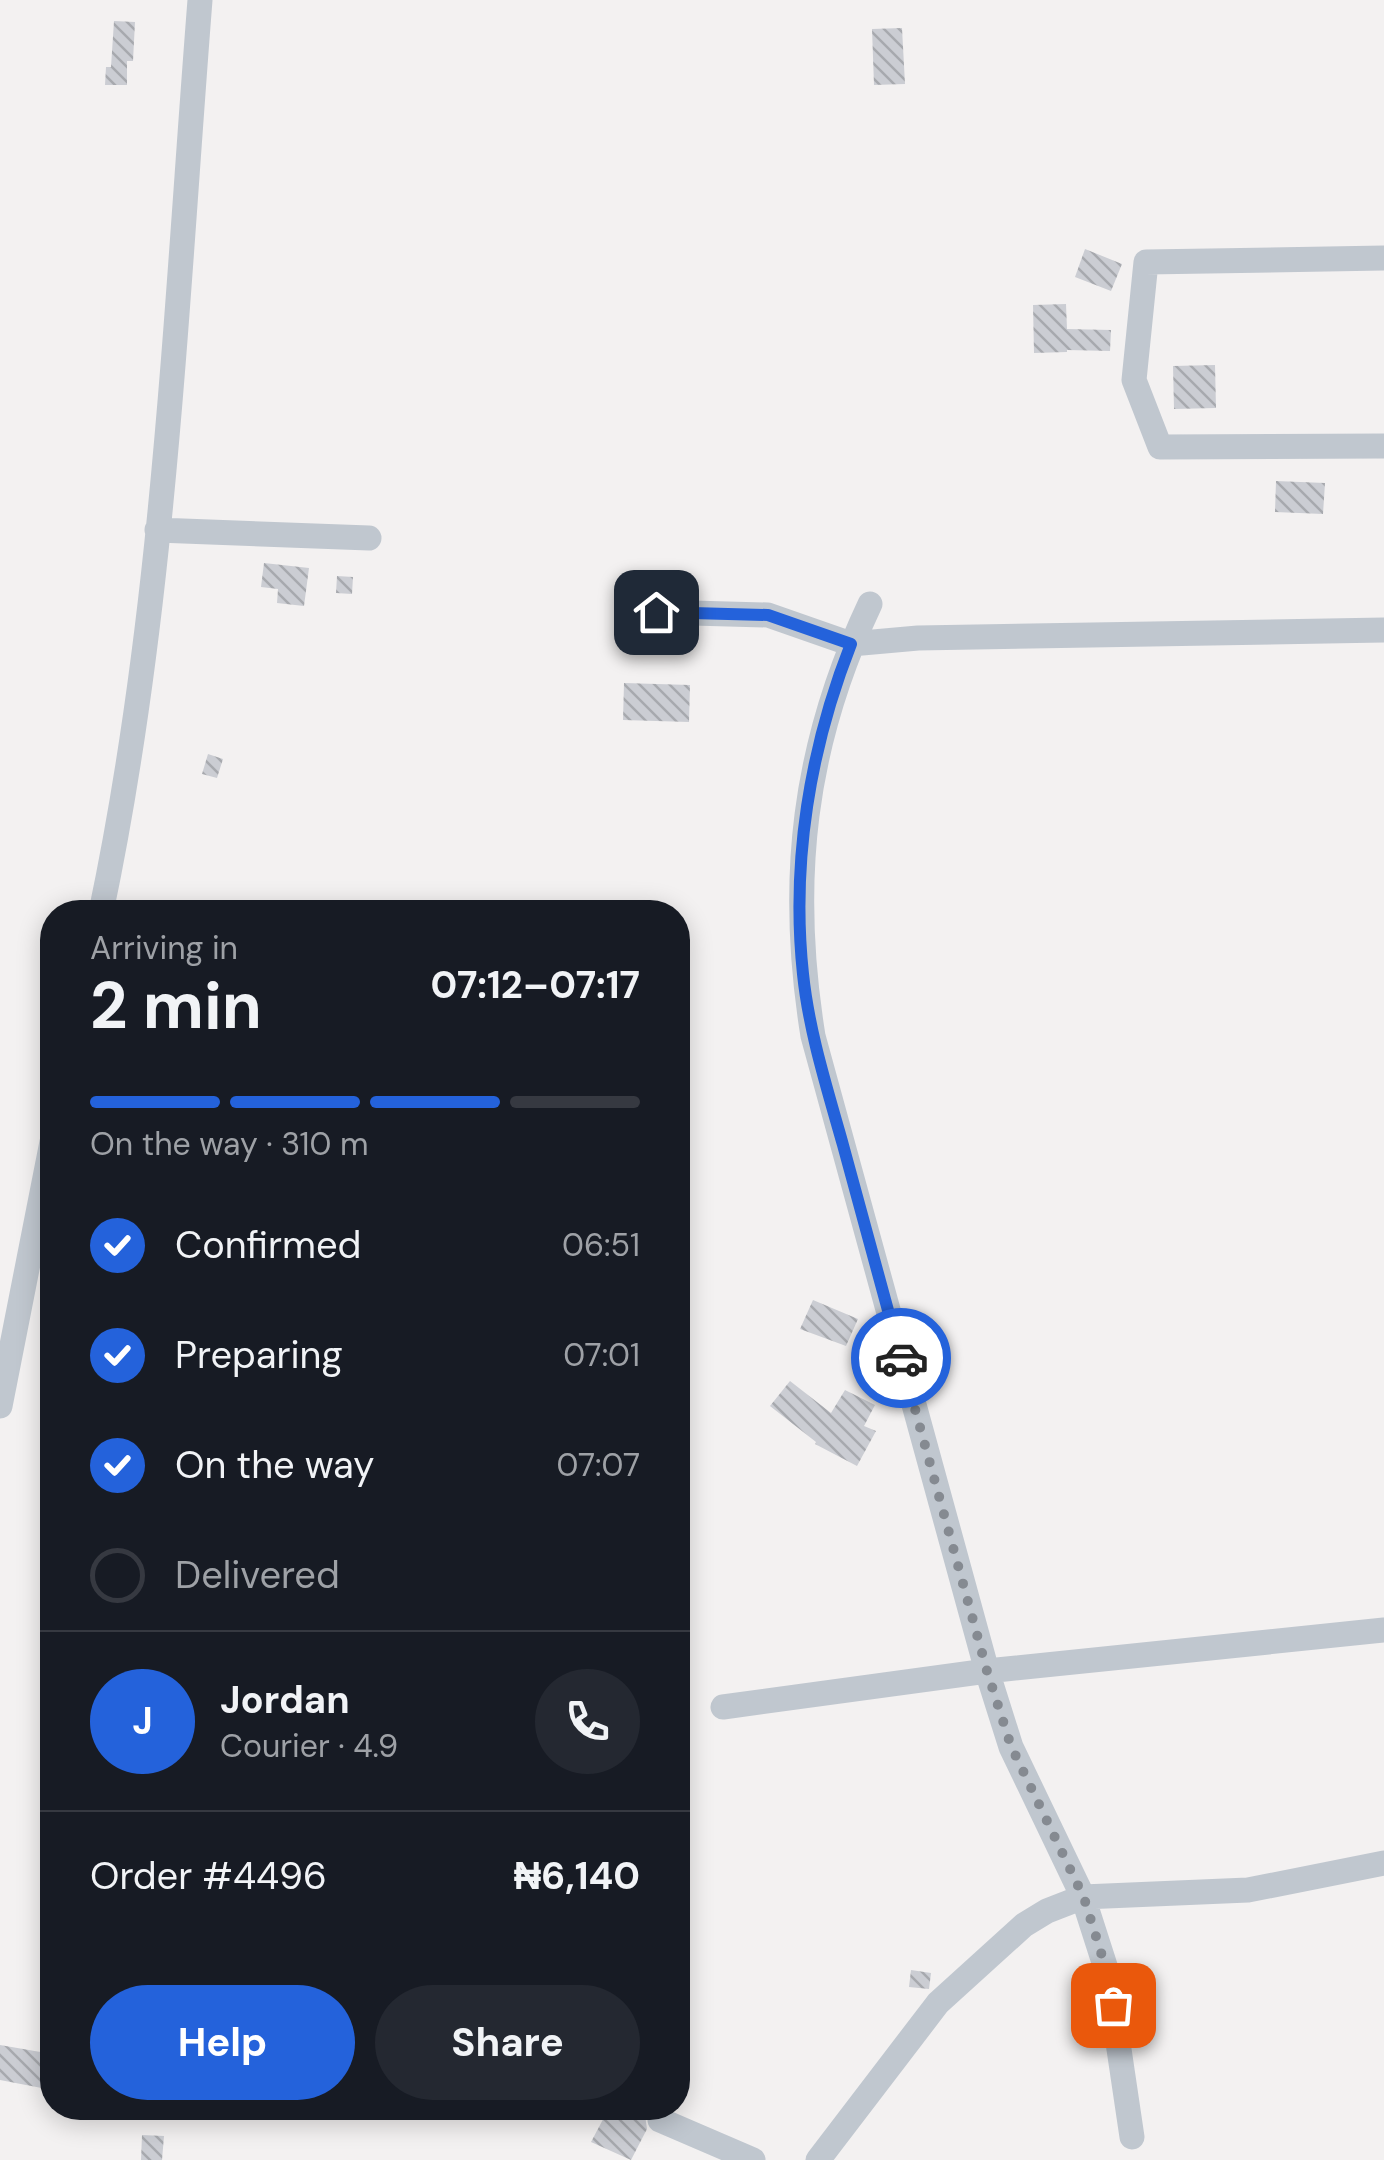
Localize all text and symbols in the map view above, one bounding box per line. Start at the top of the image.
pin [614,570,699,655]
icon: home [629,585,684,640]
text: Arriving in [90,927,238,969]
text: 07:12–07:17 [430,960,640,1010]
text: 2 min [90,964,262,1048]
text: On the way · 310 m [90,1123,368,1165]
icon: check [90,1218,145,1273]
text: Confirmed [175,1220,361,1270]
text: 06:51 [562,1224,640,1266]
courier [851,1308,951,1408]
icon: check [90,1328,145,1383]
text: Preparing [175,1330,343,1380]
icon: car [874,1331,929,1386]
text: 07:01 [563,1334,640,1376]
icon: check [90,1438,145,1493]
text: On the way [175,1440,374,1490]
text: 07:07 [556,1444,640,1486]
text: Delivered [175,1550,340,1600]
button: phone [535,1669,640,1774]
text: Jordan [220,1675,350,1725]
text: J [132,1696,153,1746]
text: Courier · 4.9 [220,1725,398,1767]
text: Order #4496 [90,1851,327,1901]
text: ₦6,140 [514,1851,640,1901]
pin [1071,1963,1156,2048]
icon: bag [1086,1978,1141,2033]
button: Help [90,1985,355,2100]
button: Share [375,1985,640,2100]

